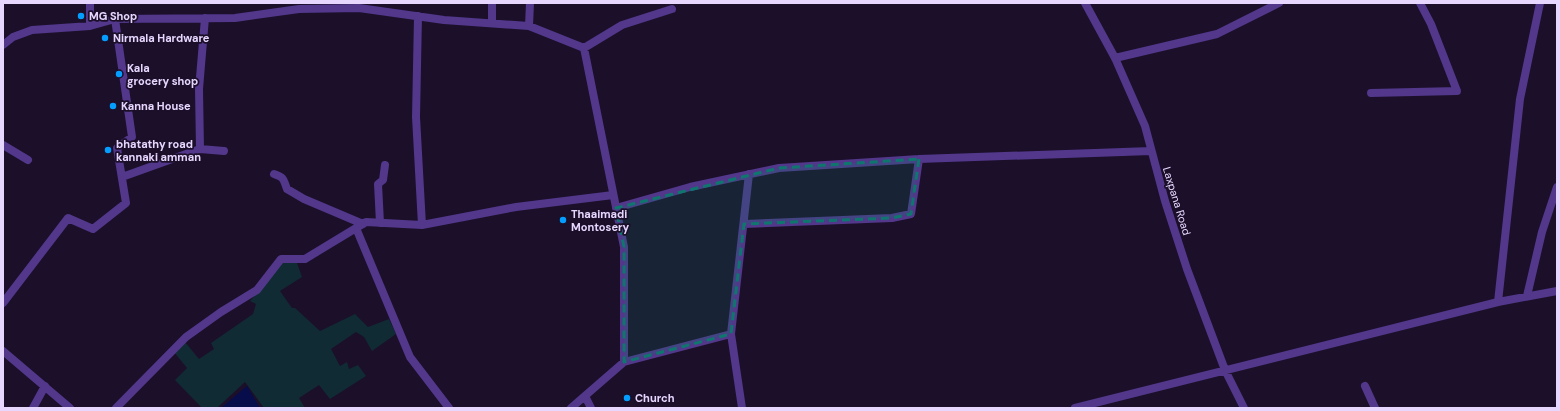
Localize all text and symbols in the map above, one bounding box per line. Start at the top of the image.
place label: MG Shop [89,9,137,23]
marker: MG Shop [76,11,86,21]
place label: Nirmala Hardware [113,31,210,45]
marker: Nirmala Hardware [100,33,110,43]
place label: Kala grocery shop [127,61,198,88]
marker: Kala grocery shop [114,69,124,79]
place label: Kanna House [121,99,191,113]
marker: Kanna House [108,101,118,111]
place label: bhatathy road kannaki amman [116,137,201,164]
marker: bhatathy road kannaki amman [103,145,113,155]
street label: Laxpana Road [1160,165,1194,237]
place label: Thaaimadi Montosery [571,207,630,234]
marker: Thaaimadi Montosery [558,215,568,225]
place label: Church [635,391,675,405]
marker: Church [622,393,632,403]

